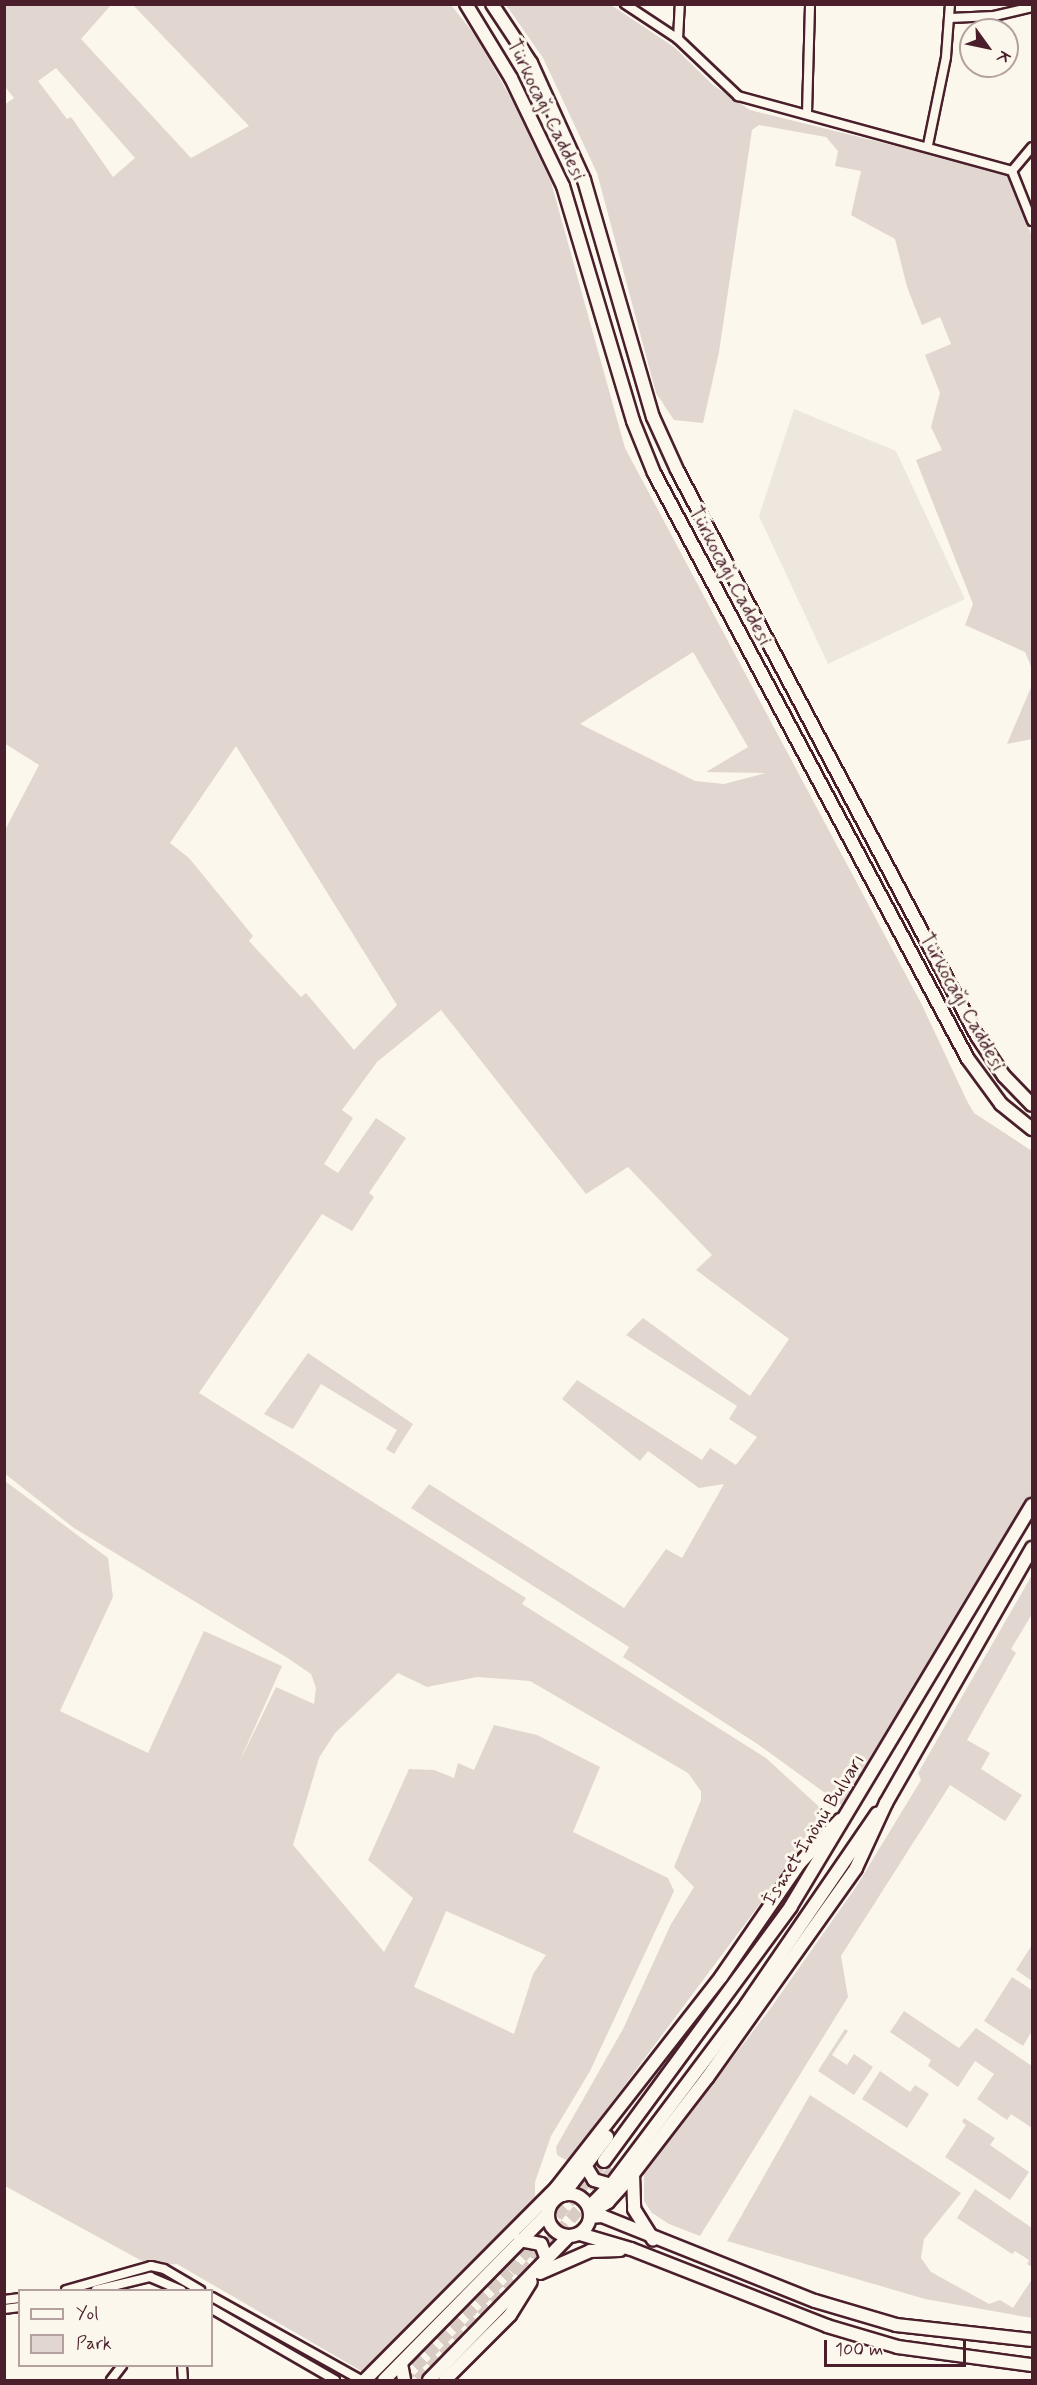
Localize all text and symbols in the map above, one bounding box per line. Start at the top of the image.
north arrow [959,18,1019,78]
street label: Türkocağı Caddesi [501,35,591,185]
text: K [991,47,1015,67]
street label: Türkocağı Caddesi [683,502,777,650]
street label: Türkocağı Caddesi [914,929,1010,1075]
street label: İsmet İnönü Bulvarı [758,1750,870,1910]
legend [18,2289,213,2367]
text: Yol [76,2302,99,2326]
scale bar [827,2328,970,2366]
text: Park [76,2332,112,2356]
text: 100 m [835,2338,883,2362]

